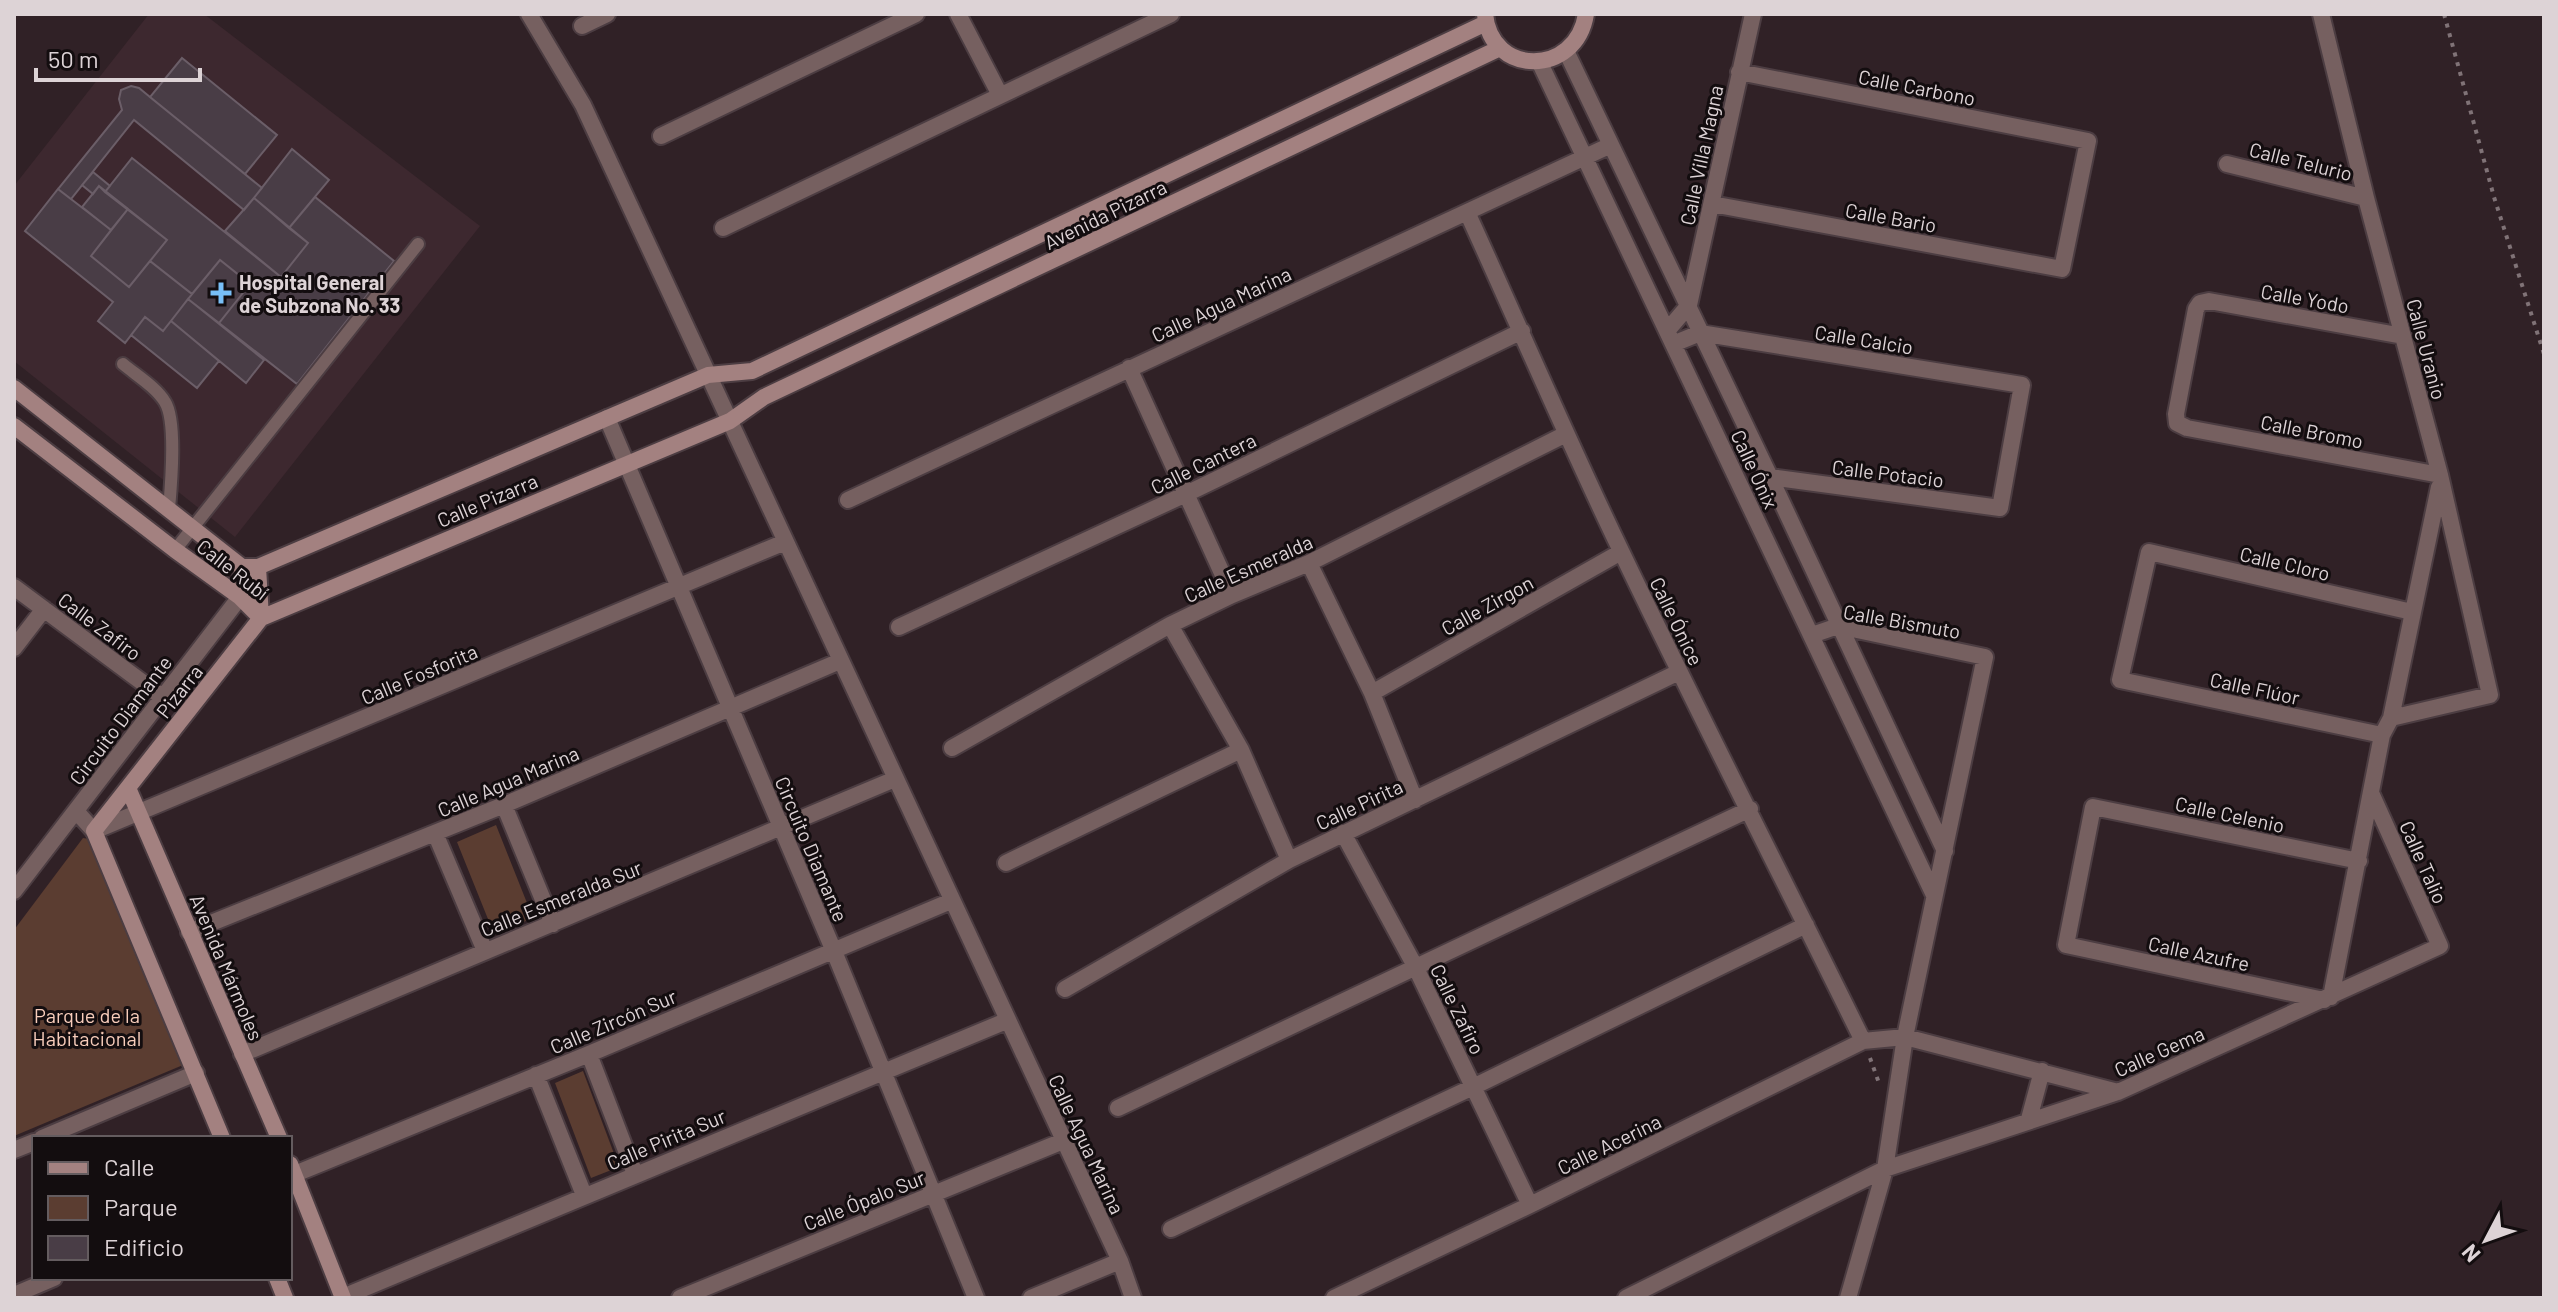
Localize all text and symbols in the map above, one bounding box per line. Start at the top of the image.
scale bar [36,32,200,82]
text: 50 m [48,44,99,73]
street label: Calle Carbono [1856,64,1978,110]
street label: Calle Villa Magna [1674,83,1728,227]
street label: Calle Telurio [2247,137,2355,185]
street label: Avenida Pizarra [1040,174,1170,254]
street label: Calle Bario [1844,197,1938,237]
street label: Calle Agua Marina [1147,261,1295,347]
place label: Hospital General de Subzona No. 33 [239,270,400,317]
street label: Calle Yodo [2259,278,2351,318]
marker: Hospital General de Subzona No. 33 [210,282,232,304]
street label: Calle Uranio [2402,296,2452,402]
street label: Calle Calcio [1813,319,1915,359]
street label: Calle Bromo [2259,409,2365,453]
street label: Calle Ónix [1726,426,1784,513]
street label: Calle Cantera [1146,427,1260,499]
street label: Calle Potacio [1831,454,1945,492]
street label: Calle Pizarra [433,468,541,532]
street label: Calle Esmeralda [1180,529,1316,607]
street label: Calle Rubí [192,534,274,604]
street label: Calle Cloro [2238,541,2332,585]
street label: Calle Zirgon [1437,570,1537,640]
street label: Calle Ónice [1645,573,1709,669]
street label: Calle Zafiro [54,587,146,665]
street label: Calle Bismuto [1842,599,1962,643]
street label: Calle Fosforita [357,639,481,709]
street label: Circuito Diamante [64,651,176,789]
street label: Pizarra [151,660,207,722]
street label: Calle Flúor [2208,667,2302,709]
street label: Calle Agua Marina [434,740,582,822]
street label: Circuito Diamante [771,773,853,925]
street label: Calle Pirita [1312,773,1406,835]
street label: Calle Celenio [2173,791,2287,837]
street label: Calle Talio [2395,817,2453,907]
street label: Calle Esmeralda Sur [477,855,645,941]
street label: Avenida Mármoles [185,890,269,1044]
street label: Calle Azufre [2146,931,2252,975]
street label: Calle Zafiro [1426,960,1490,1058]
street label: Calle Zircón Sur [546,984,680,1058]
park label: Parque de la Habitacional [33,1003,141,1050]
street label: Calle Gema [2110,1021,2208,1081]
street label: Calle Agua Marina [1044,1070,1130,1218]
street label: Calle Pirita Sur [603,1103,729,1175]
street label: Calle Acerina [1553,1109,1665,1179]
legend [32,1136,292,1280]
text: Calle [104,1152,155,1181]
street label: Calle Ópalo Sur [800,1165,928,1235]
text: Parque [104,1192,178,1221]
north arrow [2446,1200,2526,1280]
text: Edificio [104,1232,184,1261]
text: N [2456,1240,2485,1268]

